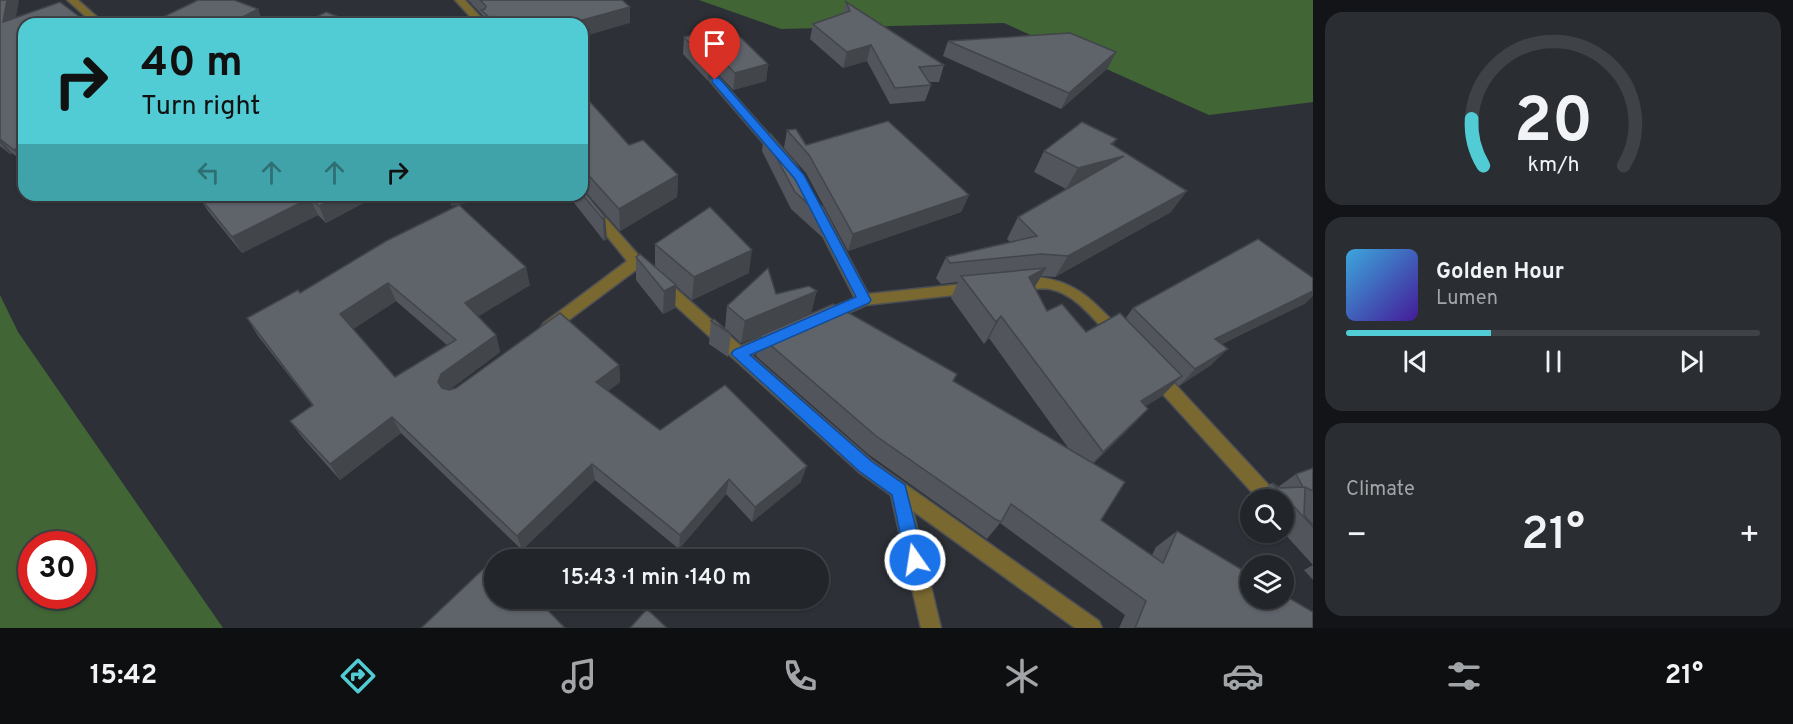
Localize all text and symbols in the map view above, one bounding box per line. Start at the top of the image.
pin [689,18,740,80]
icon: arrive [698,27,731,60]
text: 40 m [141,38,243,91]
icon: right [42,42,120,120]
text: 20 [1513,85,1593,164]
text: Turn right [141,90,260,124]
text: km/h [1527,152,1579,179]
icon: left [192,156,225,189]
icon: ahead [255,156,288,189]
icon: ahead [318,156,351,189]
icon: right [381,156,414,189]
text: Golden Hour [1436,259,1564,286]
text: Lumen [1436,286,1498,312]
icon: previous [1399,345,1432,378]
icon: pause [1537,345,1570,378]
icon: next [1675,345,1708,378]
text: Climate [1346,477,1415,503]
map controls [1240,489,1294,609]
button: search [1240,489,1294,543]
text: 21° [1521,508,1585,565]
text: − [1346,516,1367,558]
text: + [1739,516,1760,558]
position arrow [883,528,947,592]
speed limit sign: 30 [18,531,96,609]
button: layers [1240,555,1294,609]
text: 15:43 · 1 min · 140 m [562,565,751,592]
icon: directions [337,655,379,697]
icon: music [558,655,600,697]
icon: phone [779,655,821,697]
icon: climate [1001,655,1043,697]
icon: car [1222,655,1264,697]
icon: filters [1443,655,1485,697]
text: 15:42 [90,659,157,693]
text: 21° [1665,659,1703,693]

